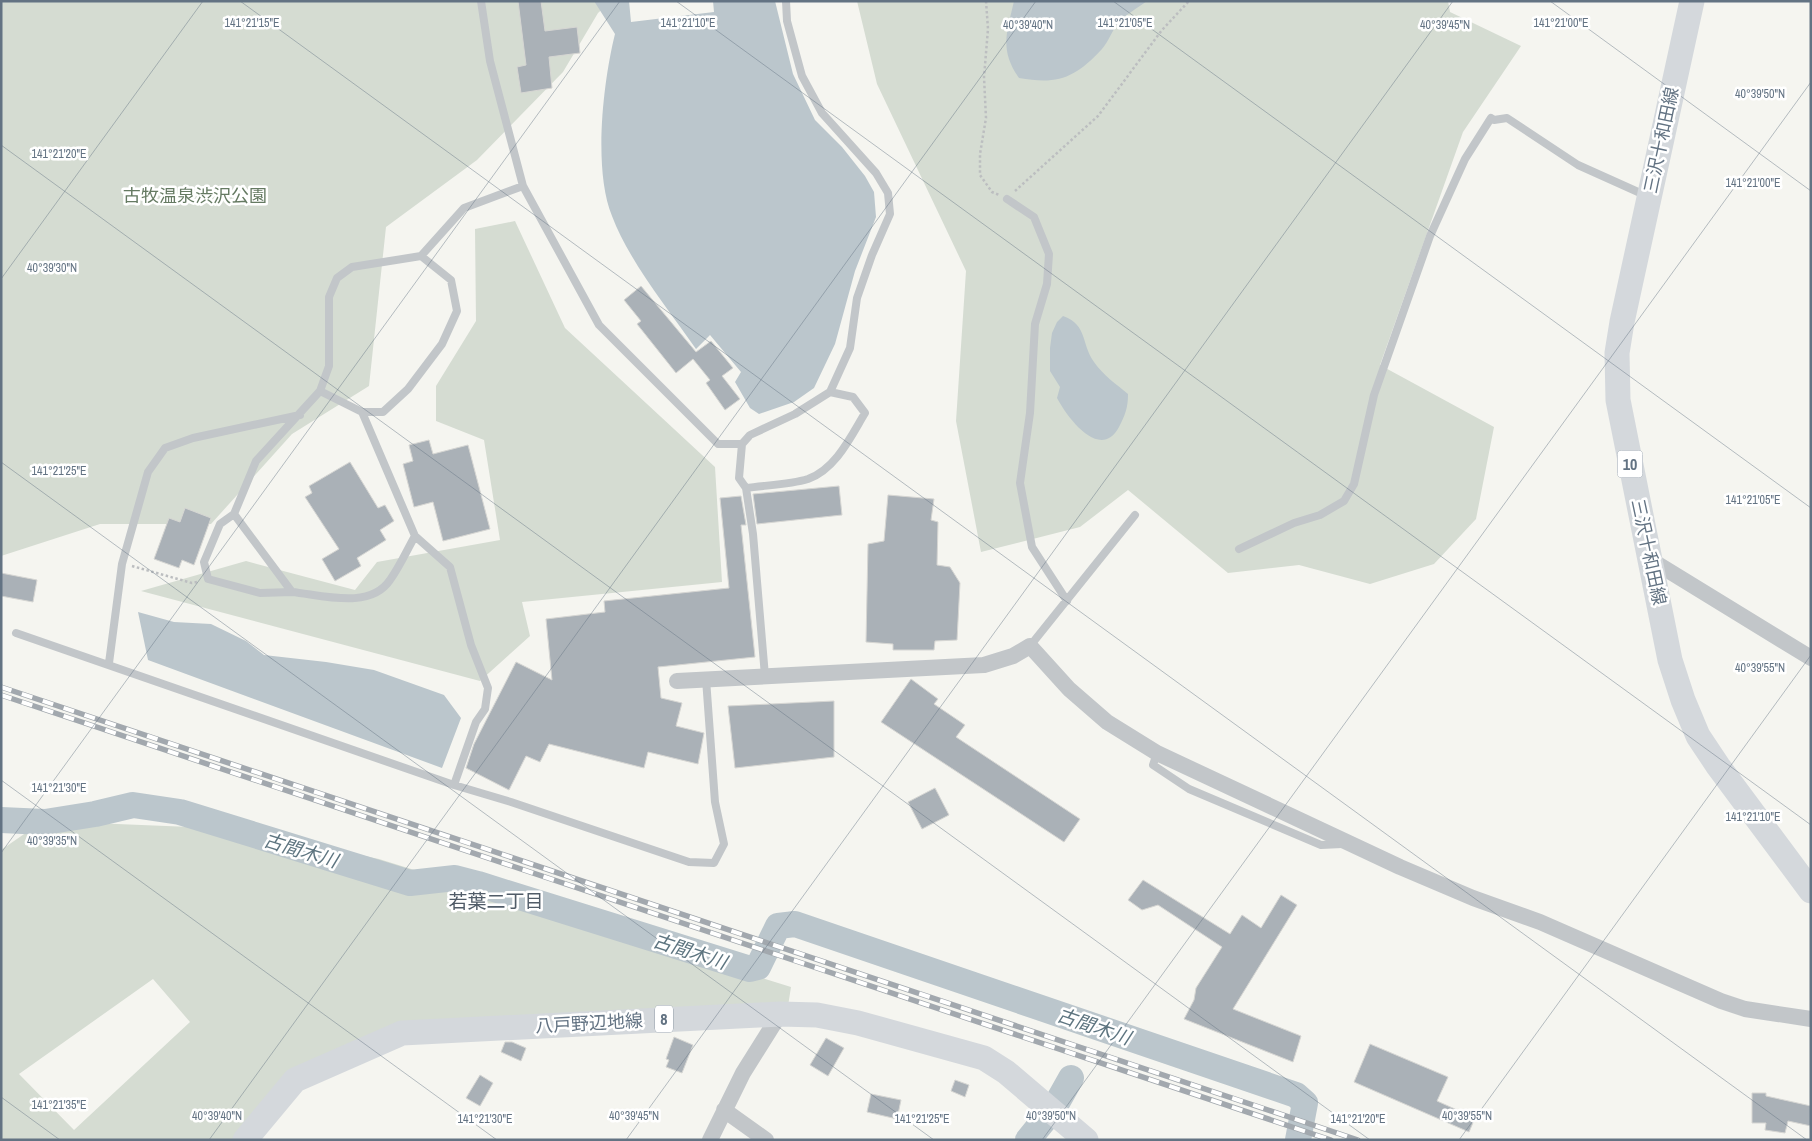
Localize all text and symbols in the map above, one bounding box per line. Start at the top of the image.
text: 141°21'15"E [224,15,280,31]
text: 141°21'10"E [660,15,716,31]
text: 141°21'05"E [1097,15,1153,31]
text: 141°21'00"E [1533,15,1589,31]
text: 40°39'40"N [1003,17,1053,33]
text: 40°39'45"N [1420,17,1470,33]
street label: 三沢十和田線 [1638,85,1684,195]
text: 40°39'50"N [1735,86,1785,102]
text: 141°21'20"E [31,146,87,162]
text: 141°21'00"E [1725,175,1781,191]
park label: 古牧温泉渋沢公園 [123,183,267,208]
text: 40°39'30"N [27,260,77,276]
road number: 10 [1618,450,1642,478]
text: 141°21'25"E [31,463,87,479]
text: 141°21'05"E [1725,492,1781,508]
street label: 三沢十和田線 [1626,497,1672,607]
text: 40°39'55"N [1735,660,1785,676]
text: 141°21'30"E [31,780,87,796]
text: 141°21'10"E [1725,809,1781,825]
water label: 古間木川 [261,826,343,874]
text: 40°39'35"N [27,833,77,849]
district label: 若葉二丁目 [448,888,544,914]
water label: 古間木川 [650,927,732,976]
water label: 古間木川 [1054,1001,1136,1051]
road number: 8 [655,1006,673,1032]
street label: 八戸野辺地線 [534,1008,644,1038]
text: 141°21'35"E [31,1097,87,1113]
text: 40°39'40"N [192,1108,242,1124]
text: 40°39'45"N [609,1108,659,1124]
text: 40°39'50"N [1026,1108,1076,1124]
text: 40°39'55"N [1442,1108,1492,1124]
text: 141°21'30"E [457,1111,513,1127]
text: 141°21'25"E [894,1111,950,1127]
text: 141°21'20"E [1330,1111,1386,1127]

